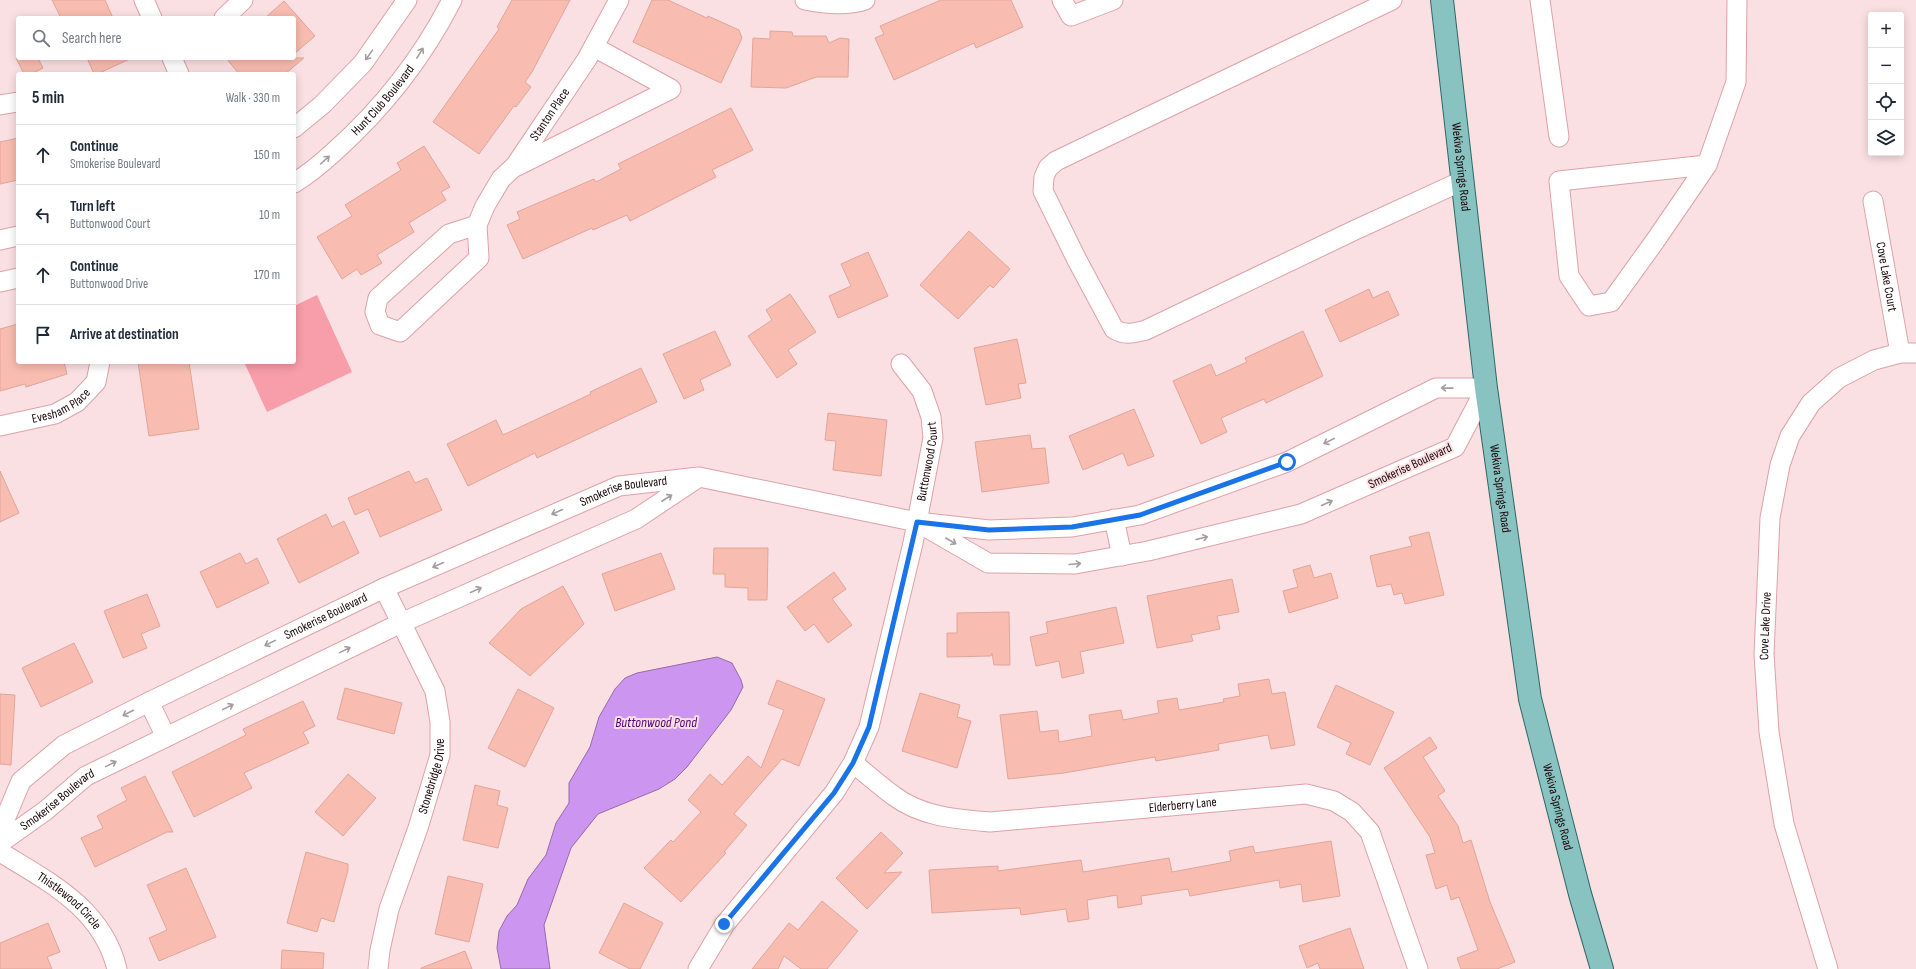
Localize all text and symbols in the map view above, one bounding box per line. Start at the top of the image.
map controls [1868,12,1904,156]
button: + [1868,12,1904,48]
search box [16,16,296,60]
icon: search [30,27,52,49]
text: Search here [62,29,122,48]
one-way arrow [417,47,425,59]
button: − [1868,48,1904,84]
one-way arrow [365,49,373,60]
street label: Hunt Club Boulevard [348,62,418,139]
button: locate [1868,84,1904,120]
street label: Stanton Place [526,85,573,144]
text: 5 min [32,88,64,108]
text: Walk · 330 m [226,90,280,106]
button: layers [1868,120,1904,156]
street label: Wekiva Springs Road [1448,122,1474,212]
text: Continue [70,137,119,156]
icon: ahead [32,144,54,166]
text: 150 m [254,147,280,163]
one-way arrow [320,155,330,165]
text: Smokerise Boulevard [70,156,160,172]
text: Turn left [70,197,115,216]
icon: left [32,204,54,226]
text: 10 m [259,207,280,223]
text: Buttonwood Court [70,216,150,232]
street label: Cove Lake Court [1872,241,1901,313]
text: Continue [70,257,119,276]
icon: ahead [32,264,54,286]
text: 170 m [254,267,280,283]
text: Buttonwood Drive [70,276,148,292]
icon: arrive [32,324,54,346]
text: Arrive at destination [70,325,179,344]
one-way arrow [1441,384,1454,392]
street label: Evesham Place [30,385,94,427]
street label: Buttonwood Court [913,421,941,502]
one-way arrow [1323,438,1335,445]
street label: Smokerise Boulevard [1366,440,1454,492]
street label: Wekiva Springs Road [1486,443,1514,534]
route start [1278,453,1296,471]
street label: Smokerise Boulevard [577,473,668,510]
one-way arrow [661,494,672,502]
one-way arrow [1321,499,1333,506]
one-way arrow [552,509,564,517]
one-way arrow [1195,534,1208,541]
one-way arrow [945,538,957,546]
one-way arrow [1068,560,1081,567]
one-way arrow [433,561,445,569]
one-way arrow [470,586,482,593]
street label: Smokerise Boulevard [282,589,370,643]
street label: Cove Lake Drive [1756,591,1775,661]
one-way arrow [264,640,276,647]
one-way arrow [339,646,351,653]
one-way arrow [222,703,234,710]
one-way arrow [122,709,134,717]
water label: Buttonwood Pond [615,714,698,731]
street label: Stonebridge Drive [415,738,448,816]
one-way arrow [105,760,117,767]
street label: Wekiva Springs Road [1539,762,1576,852]
street label: Smokerise Boulevard [17,765,97,834]
street label: Elderberry Lane [1148,794,1217,816]
street label: Thistlewood Circle [34,869,105,932]
route end [715,915,733,933]

